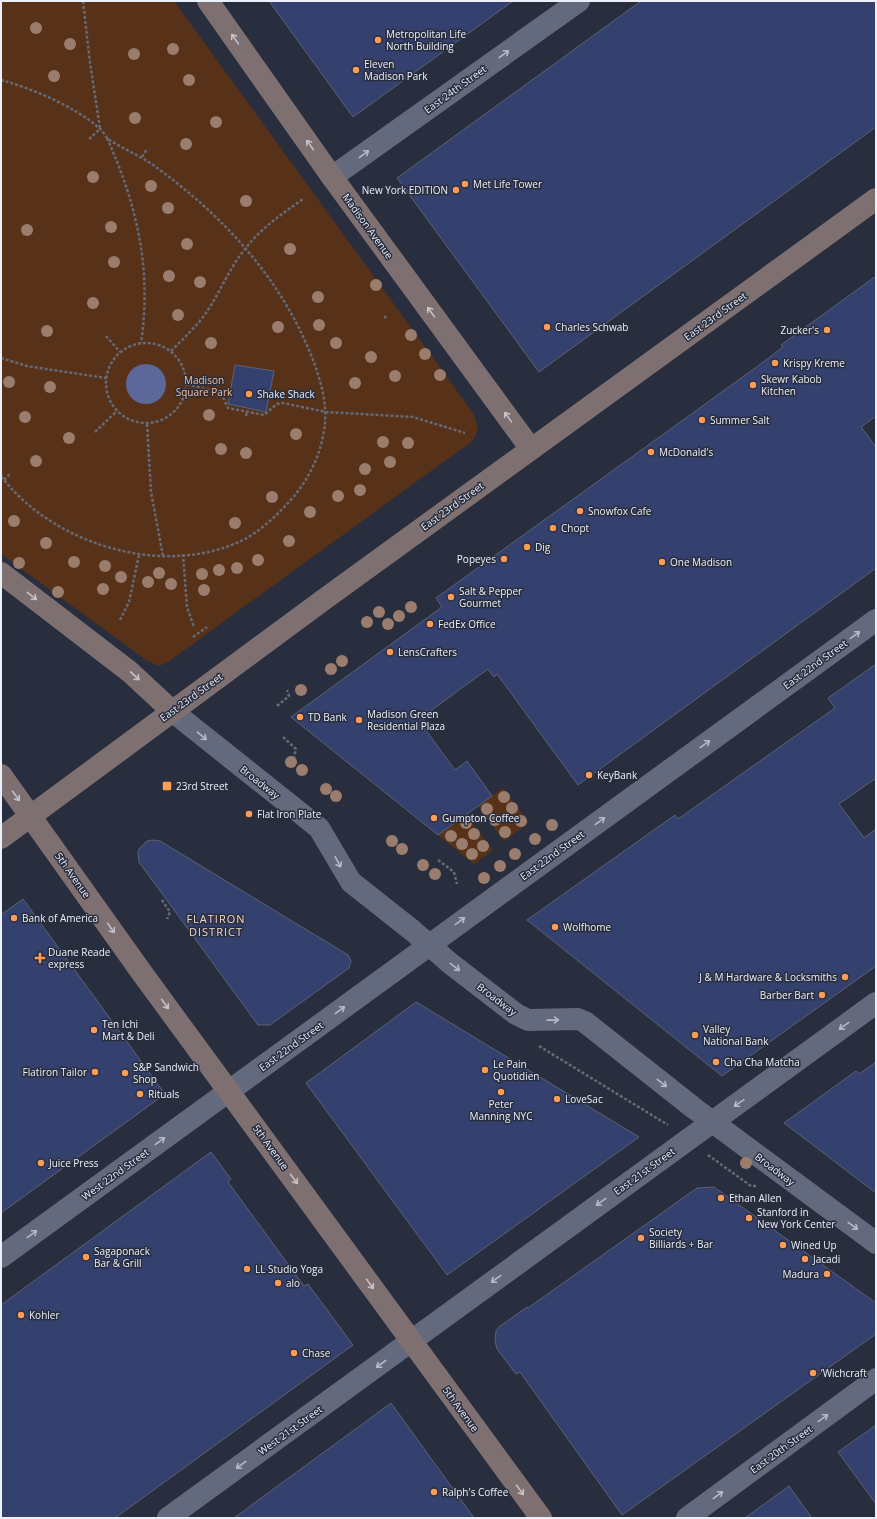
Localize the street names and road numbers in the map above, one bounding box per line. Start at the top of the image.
street label: East 24th Street [421,61,489,116]
street label: Madison Avenue [340,191,397,262]
street label: East 23rd Street [681,288,749,343]
street label: East 23rd Street [418,478,486,533]
street label: East 22nd Street [780,636,850,692]
street label: East 23rd Street [157,669,225,724]
street label: Broadway [237,762,283,802]
street label: East 22nd Street [517,827,587,883]
street label: 5th Avenue [52,849,94,901]
street label: Broadway [474,979,521,1019]
street label: East 22nd Street [256,1018,326,1074]
street label: 5th Avenue [250,1122,292,1173]
street label: East 21st Street [611,1144,678,1198]
street label: West 22nd Street [79,1145,152,1203]
street label: Broadway [752,1149,799,1189]
street label: 5th Avenue [440,1384,482,1435]
street label: West 21st Street [255,1402,325,1458]
street label: East 20th Street [747,1421,815,1476]

